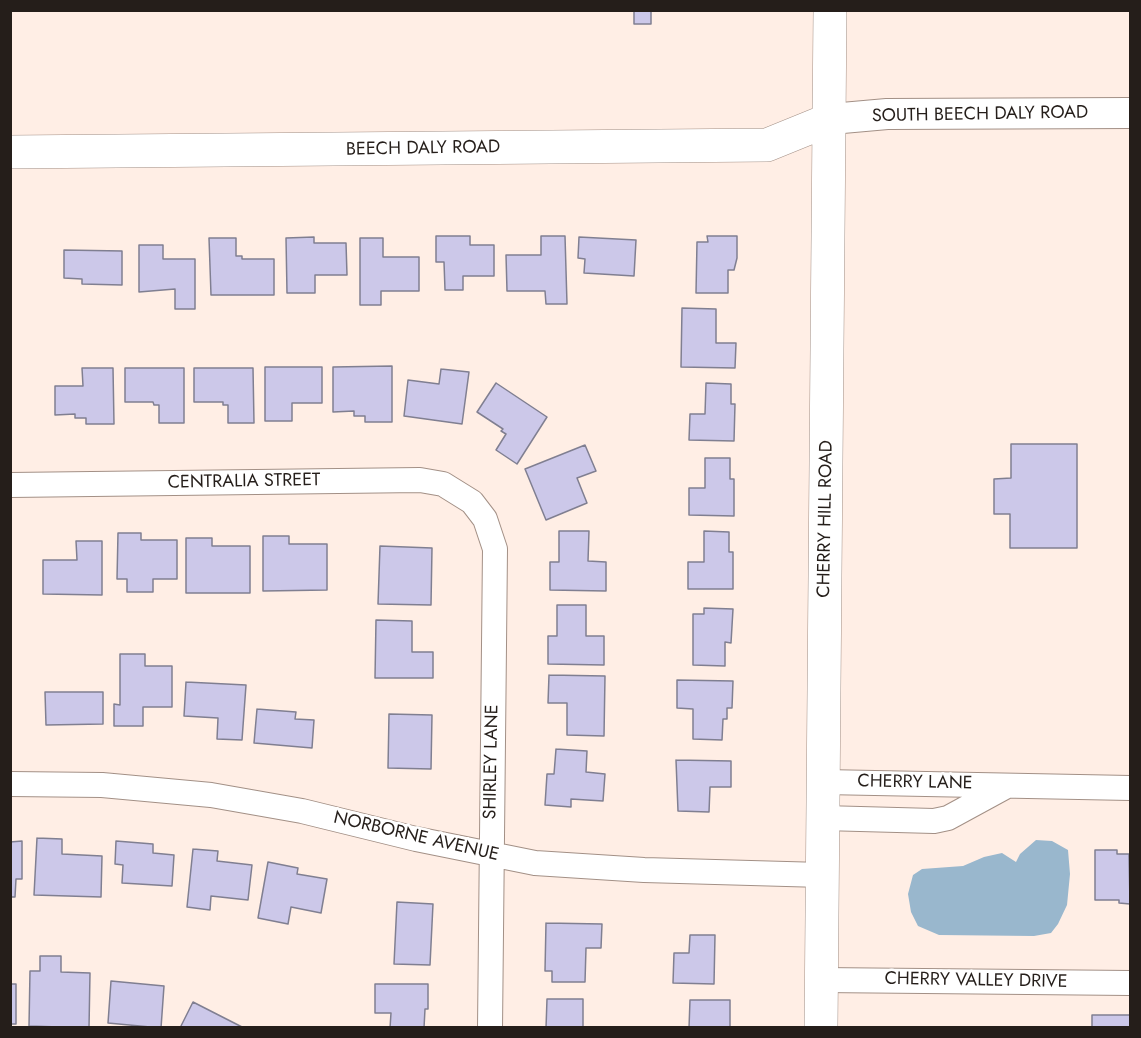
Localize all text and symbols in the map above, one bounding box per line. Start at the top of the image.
street label: SOUTH BEECH DALY ROAD [872,102,1088,128]
street label: BEECH DALY ROAD [346,137,500,161]
street label: CHERRY HILL ROAD [814,440,838,598]
street label: CENTRALIA STREET [167,470,321,494]
street label: SHIRLEY LANE [480,704,504,820]
street label: CHERRY LANE [857,771,973,795]
street label: NORBORNE AVENUE [331,807,501,867]
street label: CHERRY VALLEY DRIVE [884,969,1068,993]

